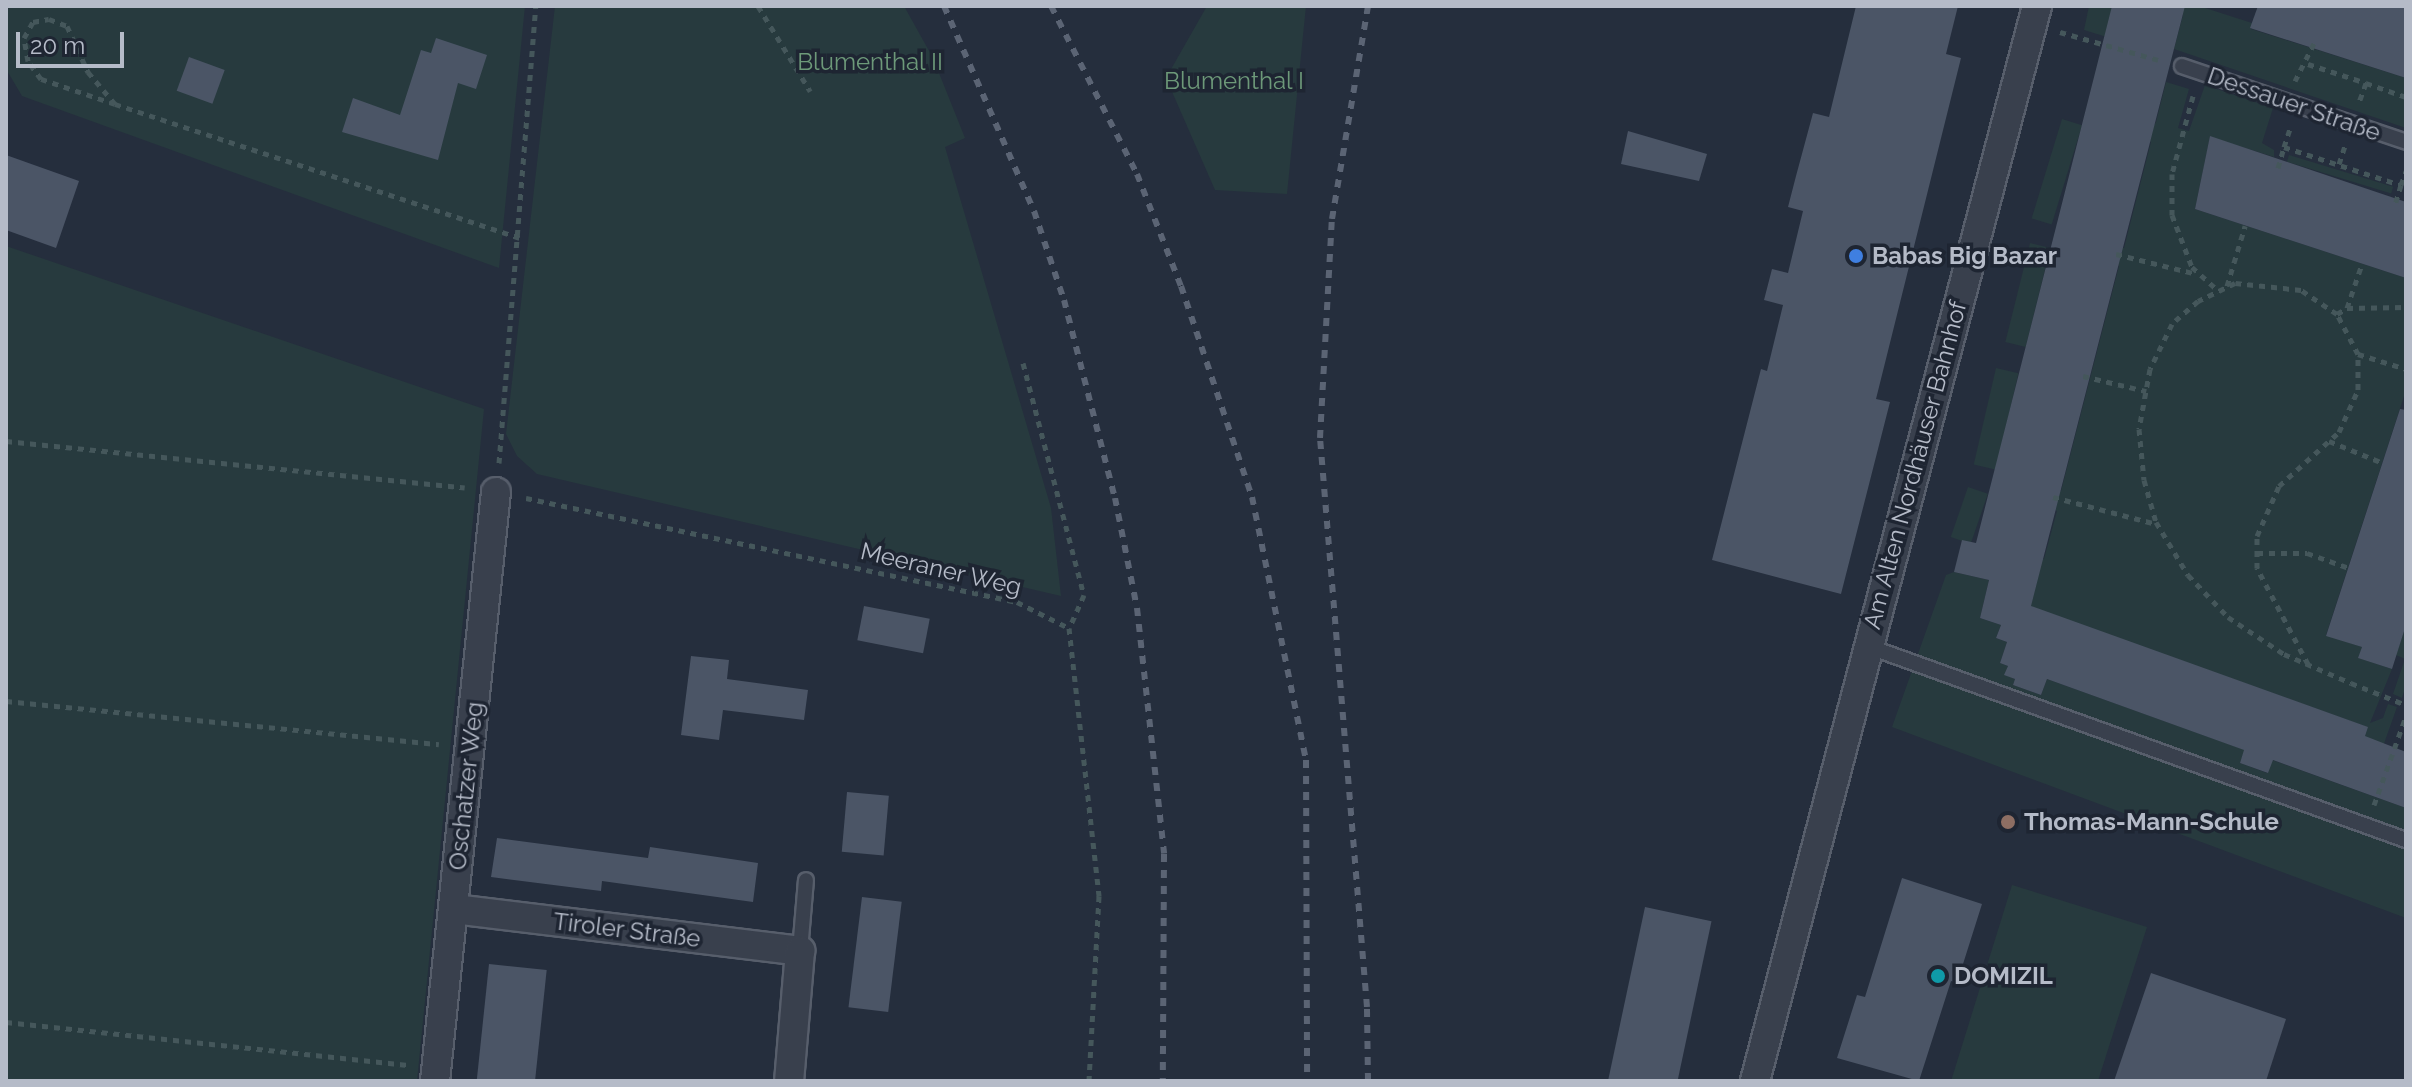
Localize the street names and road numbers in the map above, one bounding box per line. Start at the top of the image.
street label: Dessauer Straße [2203,61,2385,147]
street label: Am Alten Nordhäuser Bahnhof [1857,297,1973,633]
street label: Meeraner Weg [857,536,1025,602]
street label: Oschatzer Weg [443,700,489,872]
street label: Tiroler Straße [552,907,702,953]

